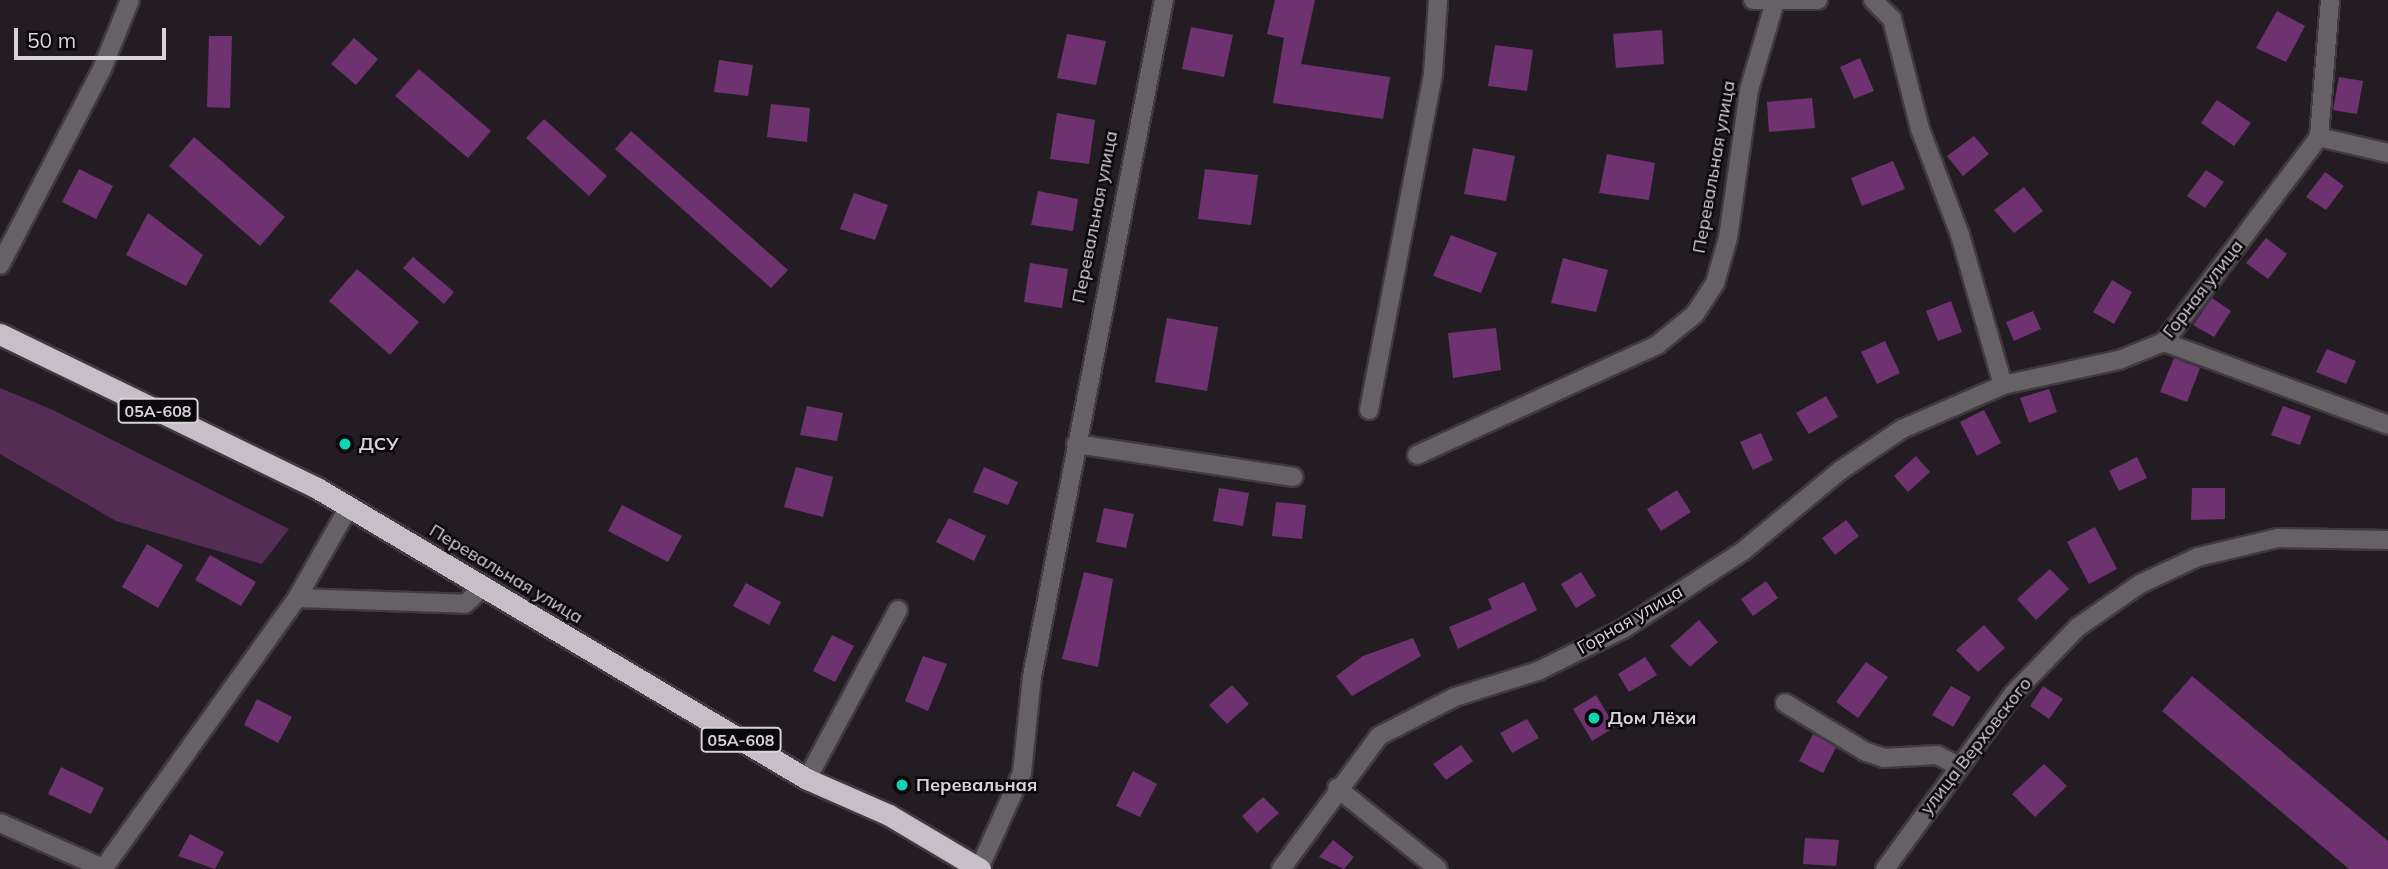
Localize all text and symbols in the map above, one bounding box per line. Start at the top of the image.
scale bar [18,14,170,58]
text: 50 m [27,27,76,53]
street label: Перевальная улица [1688,79,1740,255]
street label: Перевальная улица [1068,129,1122,305]
street label: Горная улица [2158,236,2248,342]
road number: 05А-608 [116,398,200,424]
place label: ДСУ [359,433,398,455]
marker: ДСУ [337,436,353,452]
street label: Перевальная улица [425,520,587,628]
street label: Горная улица [1573,581,1687,659]
street label: улица Верховского [1916,673,2036,819]
place label: Дом Лёхи [1608,707,1696,729]
marker: Дом Лёхи [1586,710,1602,726]
road number: 05А-608 [699,727,783,752]
place label: Перевальная [916,774,1037,796]
marker: Перевальная [894,777,910,793]

